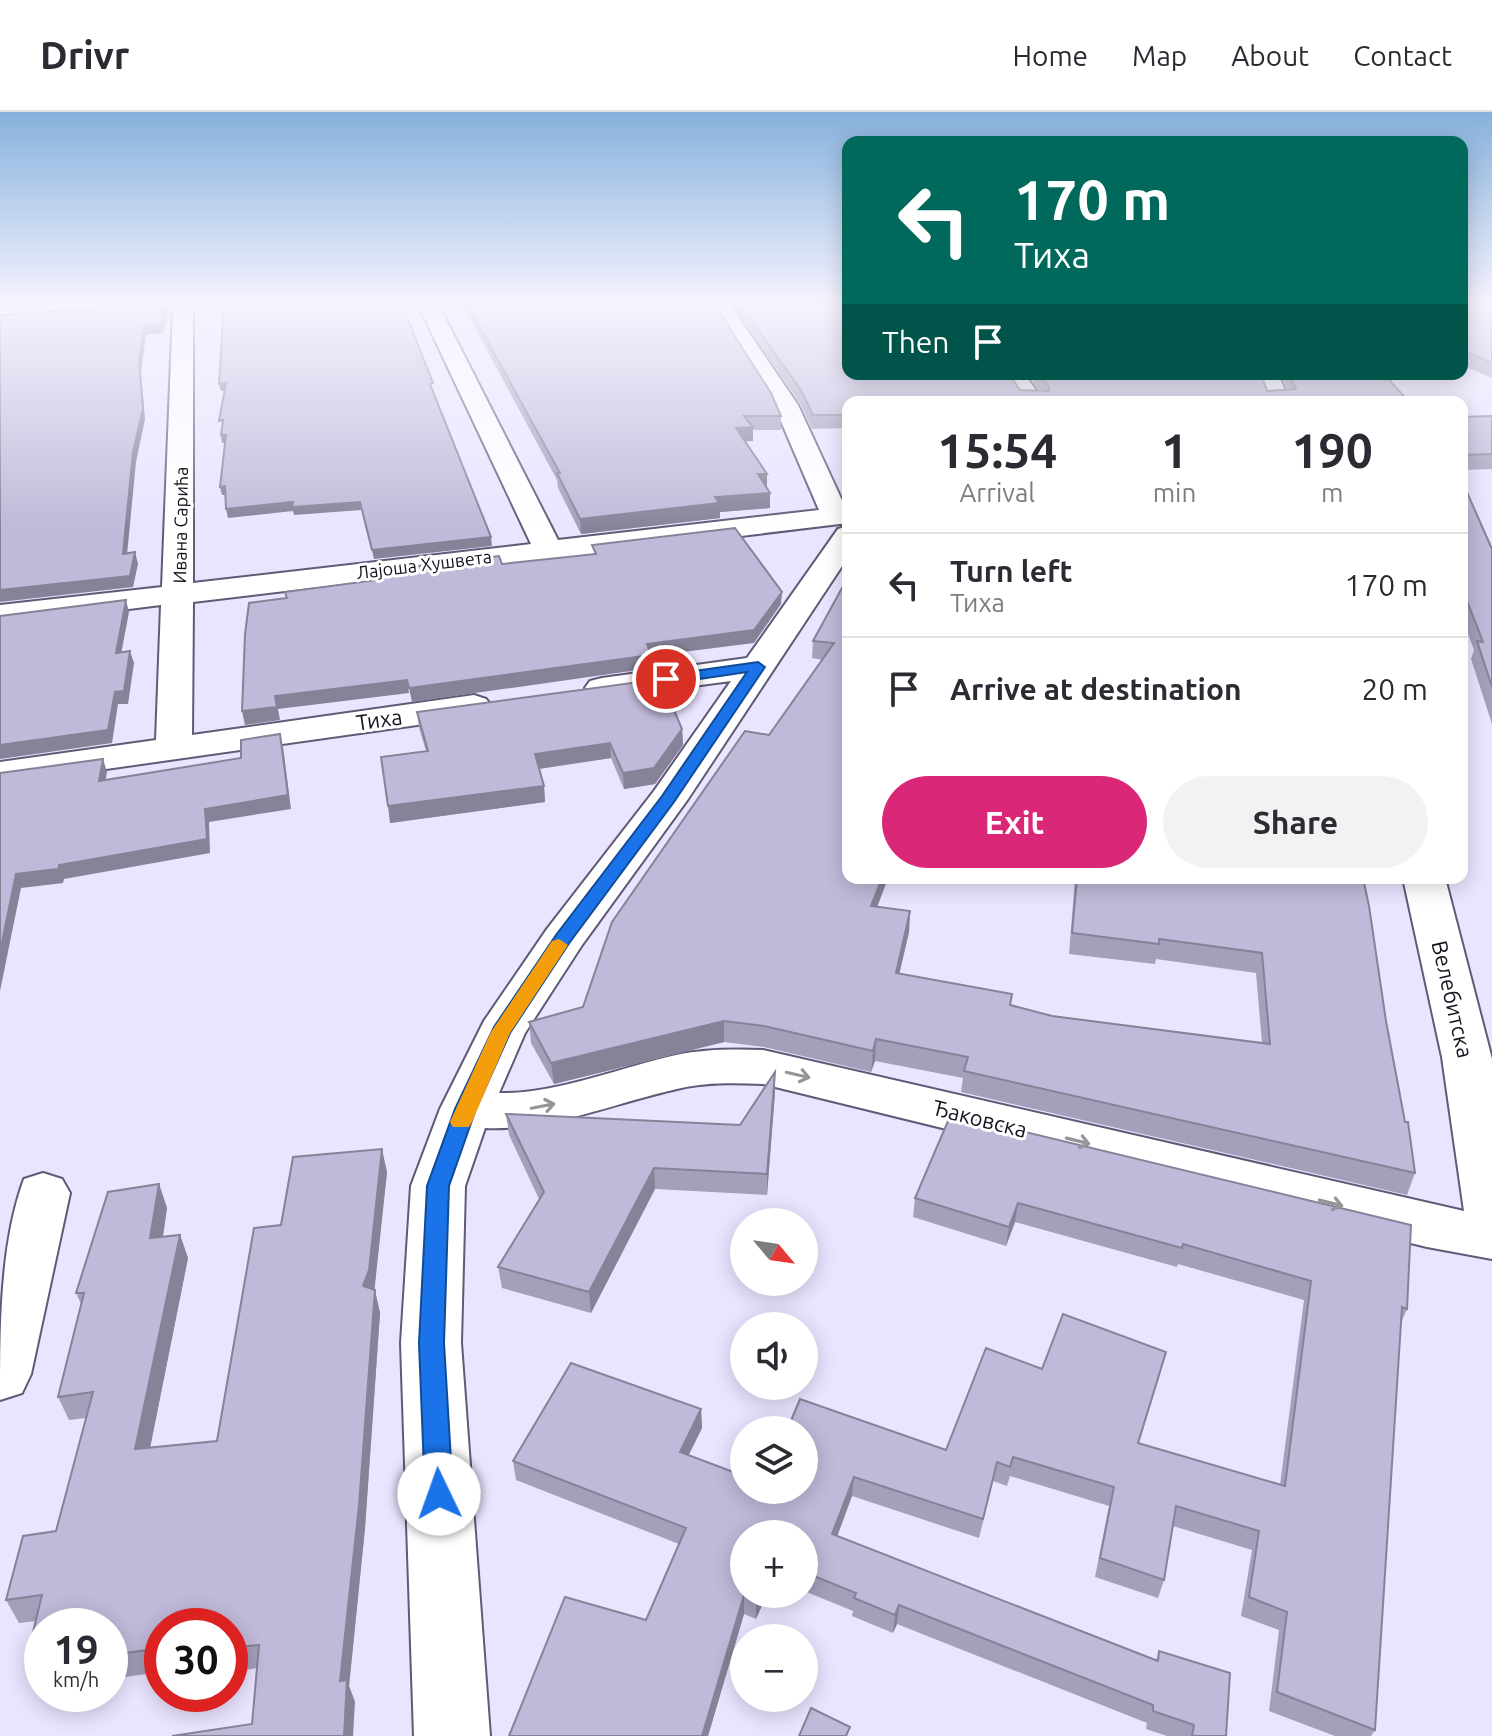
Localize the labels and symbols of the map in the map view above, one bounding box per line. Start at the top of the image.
street label: Ивана Сарића [169,466,191,584]
street label: Лајоша Хушвета [355,546,493,582]
pin [632,645,700,713]
street label: Тиха [354,703,404,735]
street label: Велебитска [1427,938,1479,1060]
one-way arrow [784,1068,810,1083]
street label: Ђаковска [930,1094,1030,1142]
one-way arrow [530,1097,556,1112]
one-way arrow [1065,1135,1090,1150]
one-way arrow [1317,1196,1343,1211]
north arrow [730,1208,818,1296]
position arrow [397,1452,481,1536]
speed limit sign: 30 [144,1608,248,1712]

